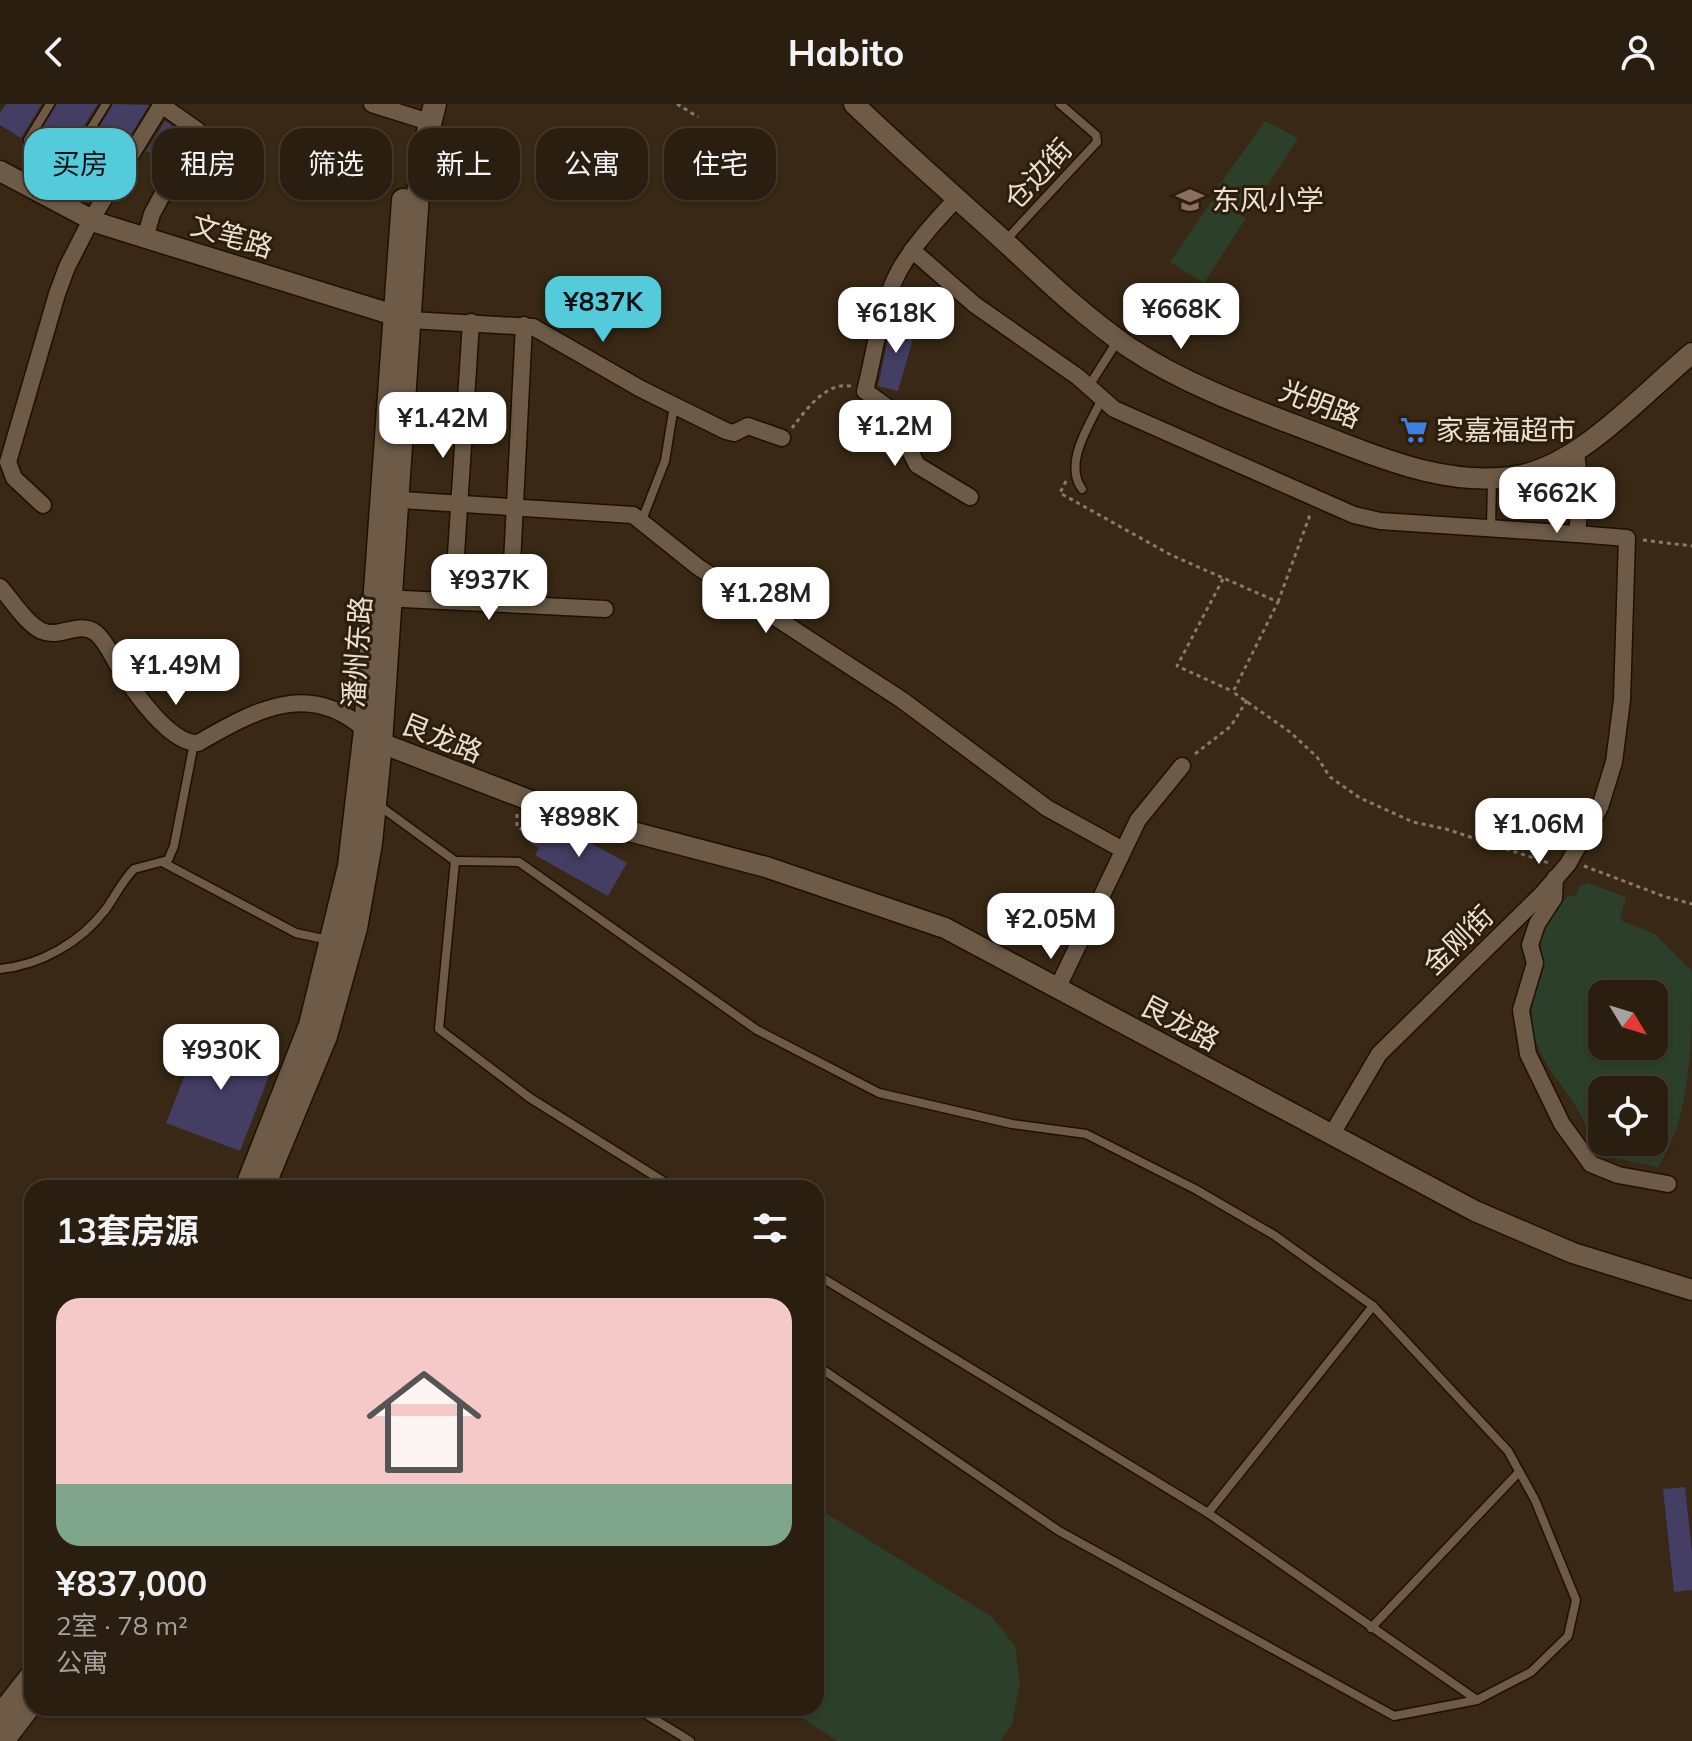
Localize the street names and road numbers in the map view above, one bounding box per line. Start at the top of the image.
street label: 仓边街 [996,131,1079,216]
street label: 文笔路 [187,207,277,265]
street label: 光明路 [1275,372,1366,435]
street label: 潘州东路 [335,595,378,709]
street label: 艮龙路 [397,706,488,769]
street label: 金刚街 [1415,898,1500,981]
street label: 艮龙路 [1135,987,1226,1058]

